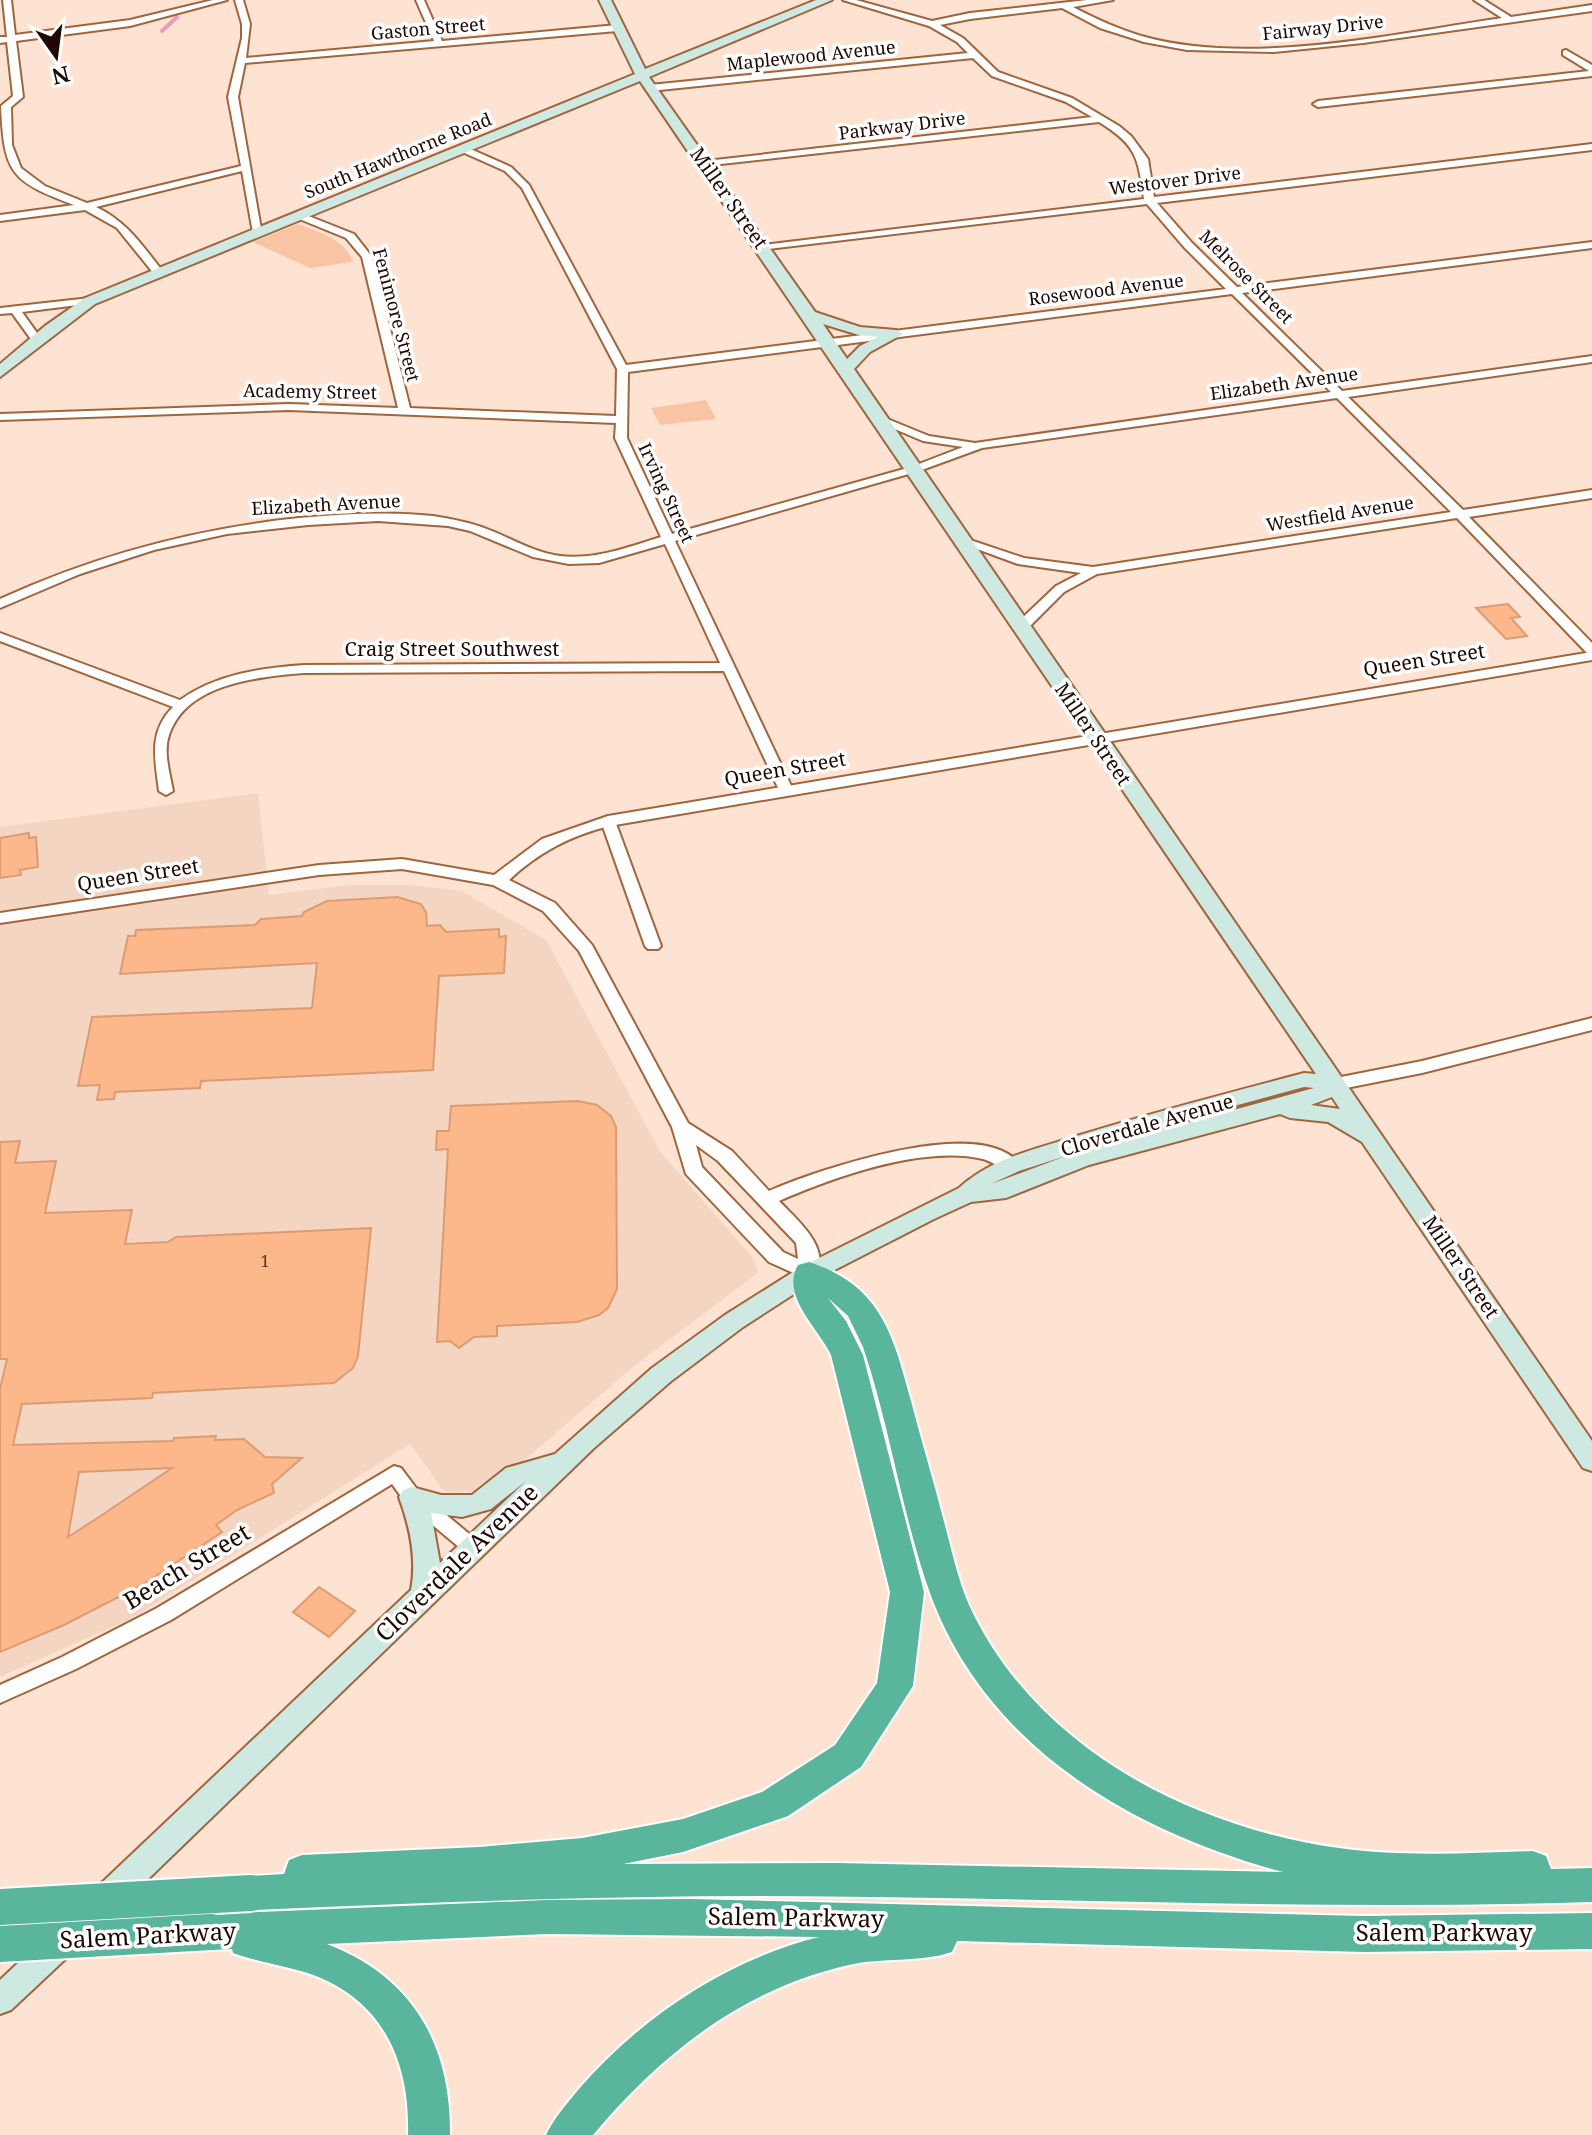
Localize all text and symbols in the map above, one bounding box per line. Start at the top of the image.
street label: Fairway Drive [1261,9,1385,45]
street label: Gaston Street [370,11,486,45]
north arrow [16,16,96,96]
street label: Maplewood Avenue [725,34,897,76]
text: N [49,60,73,93]
street label: Parkway Drive [837,105,967,145]
street label: South Hawthorne Road [300,107,495,204]
street label: Miller Street [684,141,775,254]
street label: Westover Drive [1107,160,1242,200]
street label: Melrose Street [1195,224,1299,328]
street label: Fenimore Street [368,245,426,384]
street label: Rosewood Avenue [1027,268,1185,310]
street label: Elizabeth Avenue [1208,361,1359,405]
street label: Academy Street [243,378,377,404]
street label: Irving Street [633,439,700,546]
street label: Elizabeth Avenue [251,488,401,520]
street label: Westfield Avenue [1264,490,1415,537]
street label: Craig Street Southwest [345,635,559,662]
street label: Queen Street [1361,637,1487,682]
street label: Miller Street [1049,677,1138,790]
street label: Queen Street [722,745,848,792]
street label: Queen Street [75,852,201,897]
street label: Cloverdale Avenue [1057,1087,1237,1162]
street label: Miller Street [1417,1210,1506,1323]
house number: 1 [261,1250,269,1272]
street label: Cloverdale Avenue [367,1476,545,1648]
street label: Beach Street [117,1515,256,1616]
street label: Salem Parkway [708,1898,885,1935]
street label: Salem Parkway [59,1913,237,1956]
street label: Salem Parkway [1356,1915,1533,1948]

